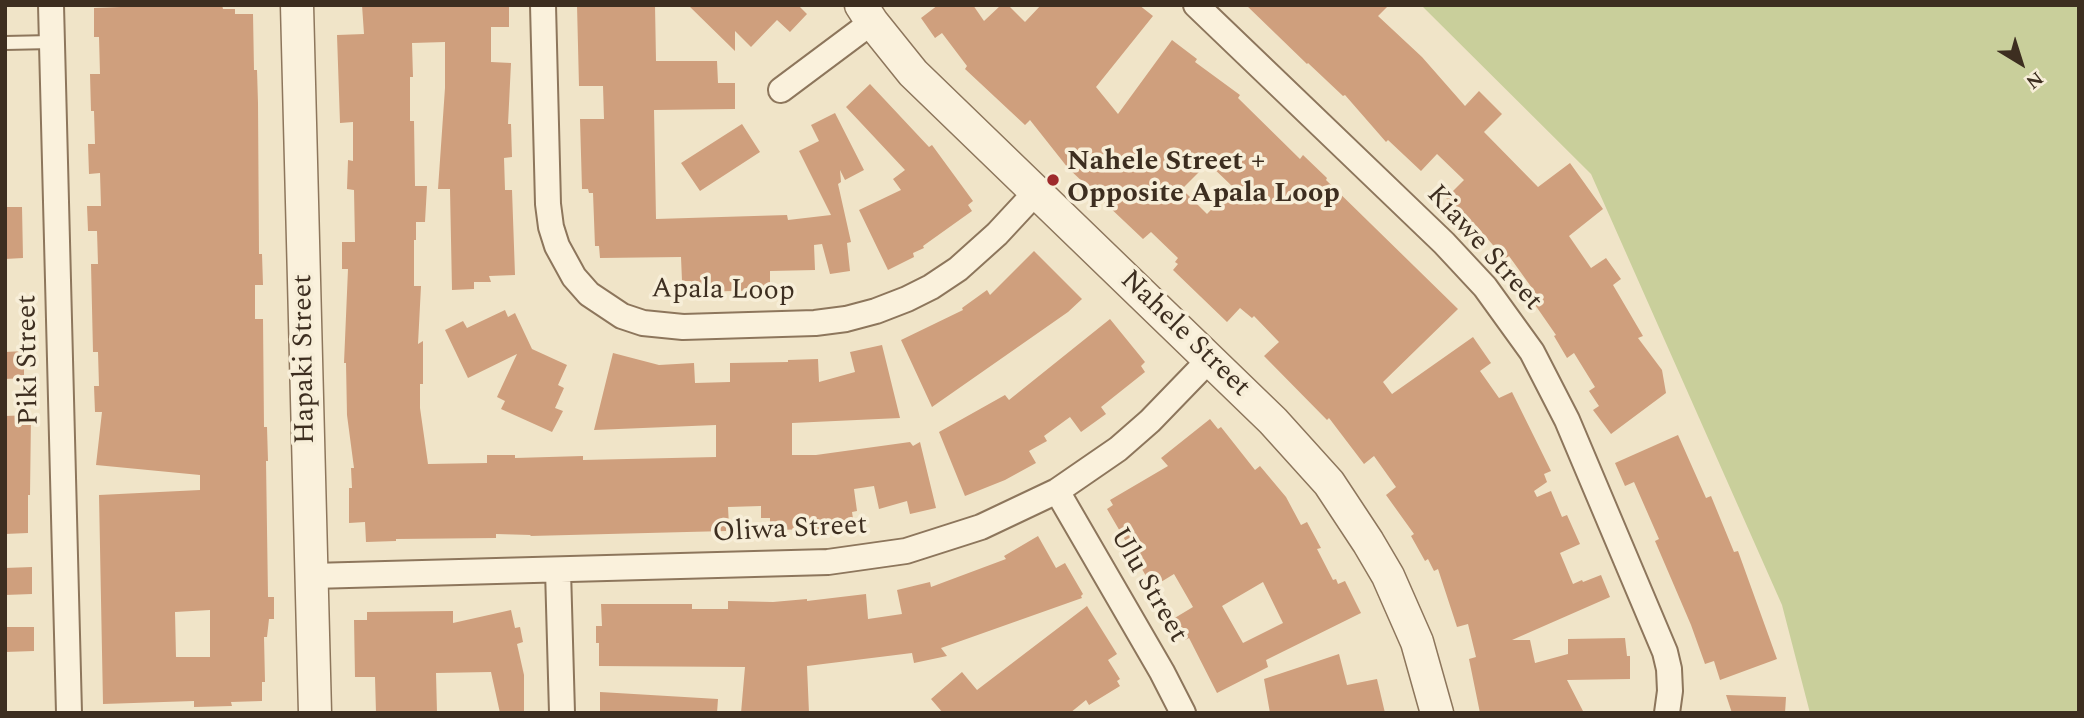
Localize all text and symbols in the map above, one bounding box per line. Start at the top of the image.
north arrow [1986,28,2056,98]
text: N [2019,64,2049,96]
place label: Nahele Street + Opposite Apala Loop [1067,147,1340,213]
marker: Nahele Street + Opposite Apala Loop [1045,172,1061,188]
street label: Kiawe Street [1418,179,1548,319]
street label: Nahele Street [1112,265,1256,405]
street label: Hapaki Street [288,274,324,444]
street label: Apala Loop [651,274,795,310]
street label: Piki Street [12,294,48,426]
street label: Oliwa Street [712,510,868,552]
street label: Ulu Street [1101,523,1193,649]

